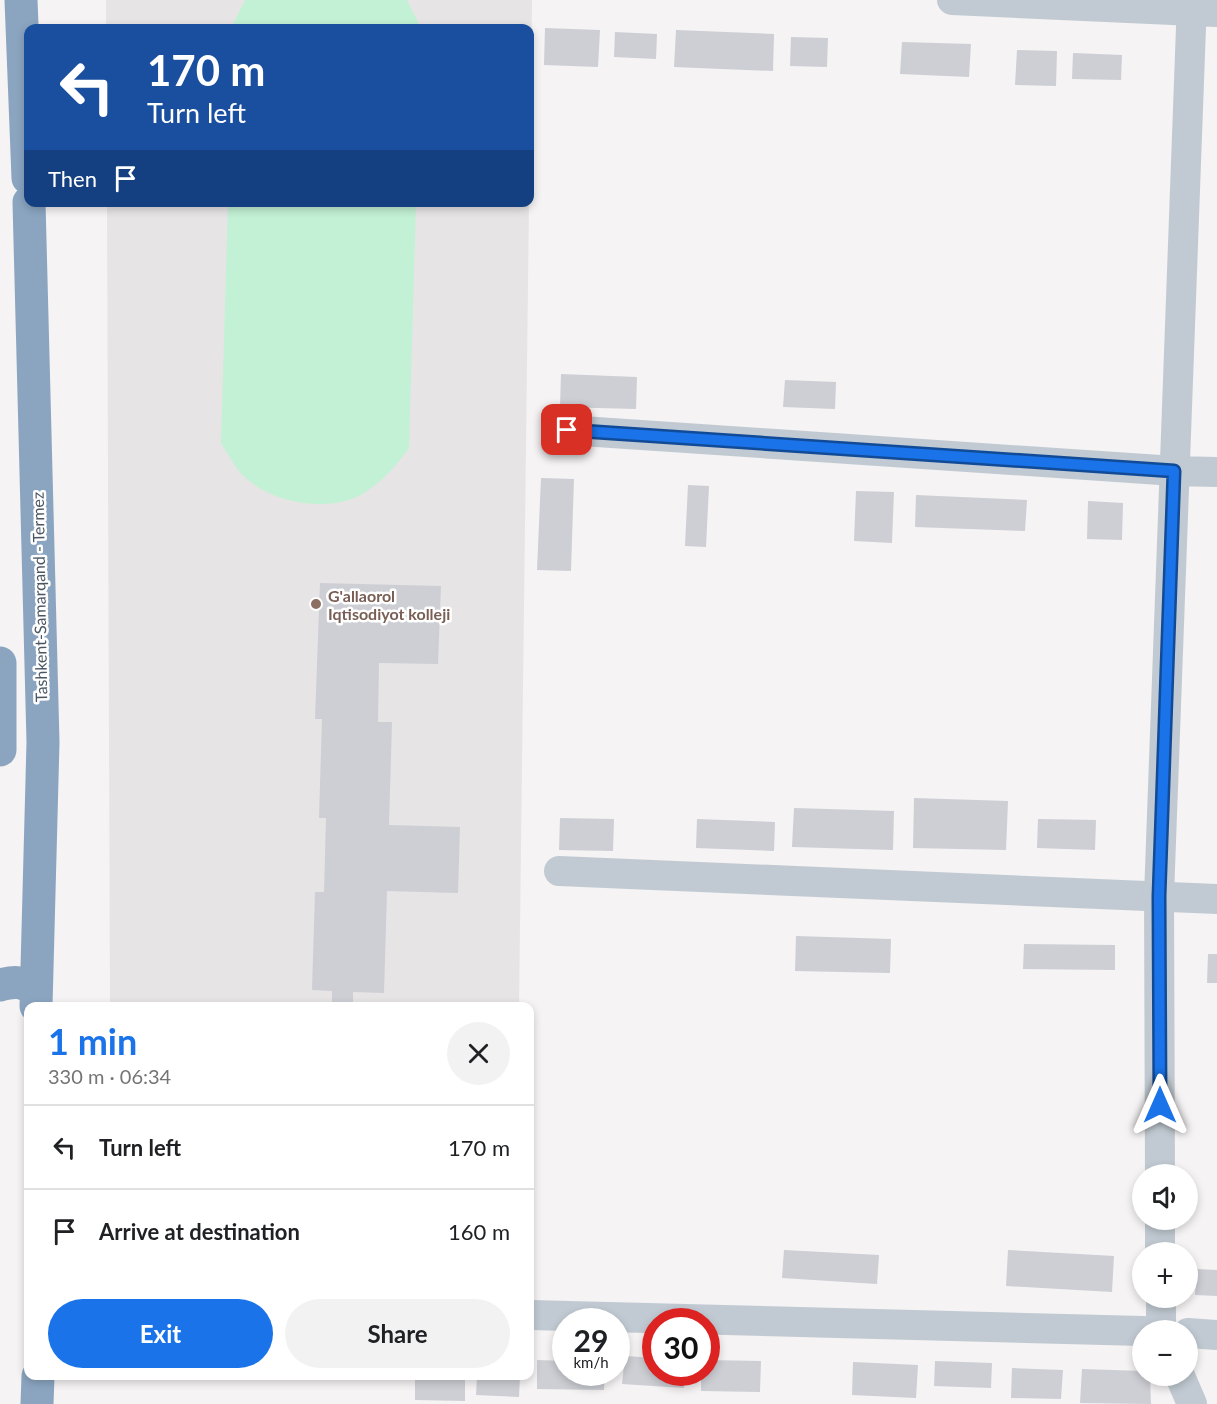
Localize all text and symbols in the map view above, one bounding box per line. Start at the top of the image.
text: 170 m [147,45,265,95]
icon: left [48,48,126,126]
text: Turn left [147,96,246,129]
icon: arrive [109,162,142,195]
text: Then [48,165,97,192]
pin [541,404,592,455]
icon: arrive [550,413,583,446]
street label: Tashkent-Samarqand - Termez [28,492,50,702]
place label: G'allaorol Iqtisodiyot kolleji [328,586,450,623]
marker: G'allaorol Iqtisodiyot kolleji [309,597,323,611]
text: 1 min [48,1019,137,1063]
button: close [447,1022,510,1085]
text: 330 m · 06:34 [48,1064,171,1088]
position arrow [1128,1073,1192,1137]
icon: left [48,1131,81,1164]
text: Turn left [99,1134,181,1161]
text: 170 m [448,1134,510,1161]
map controls [1132,1164,1198,1386]
button: sound [1132,1164,1198,1230]
icon: arrive [48,1215,81,1248]
text: Arrive at destination [99,1218,300,1245]
text: 160 m [448,1218,510,1245]
button: + [1132,1242,1198,1308]
button: Exit [48,1299,273,1368]
button: Share [285,1299,510,1368]
speed limit sign: 30 [642,1308,720,1386]
button: − [1132,1320,1198,1386]
text: 29 [574,1322,608,1358]
text: km/h [573,1353,609,1371]

